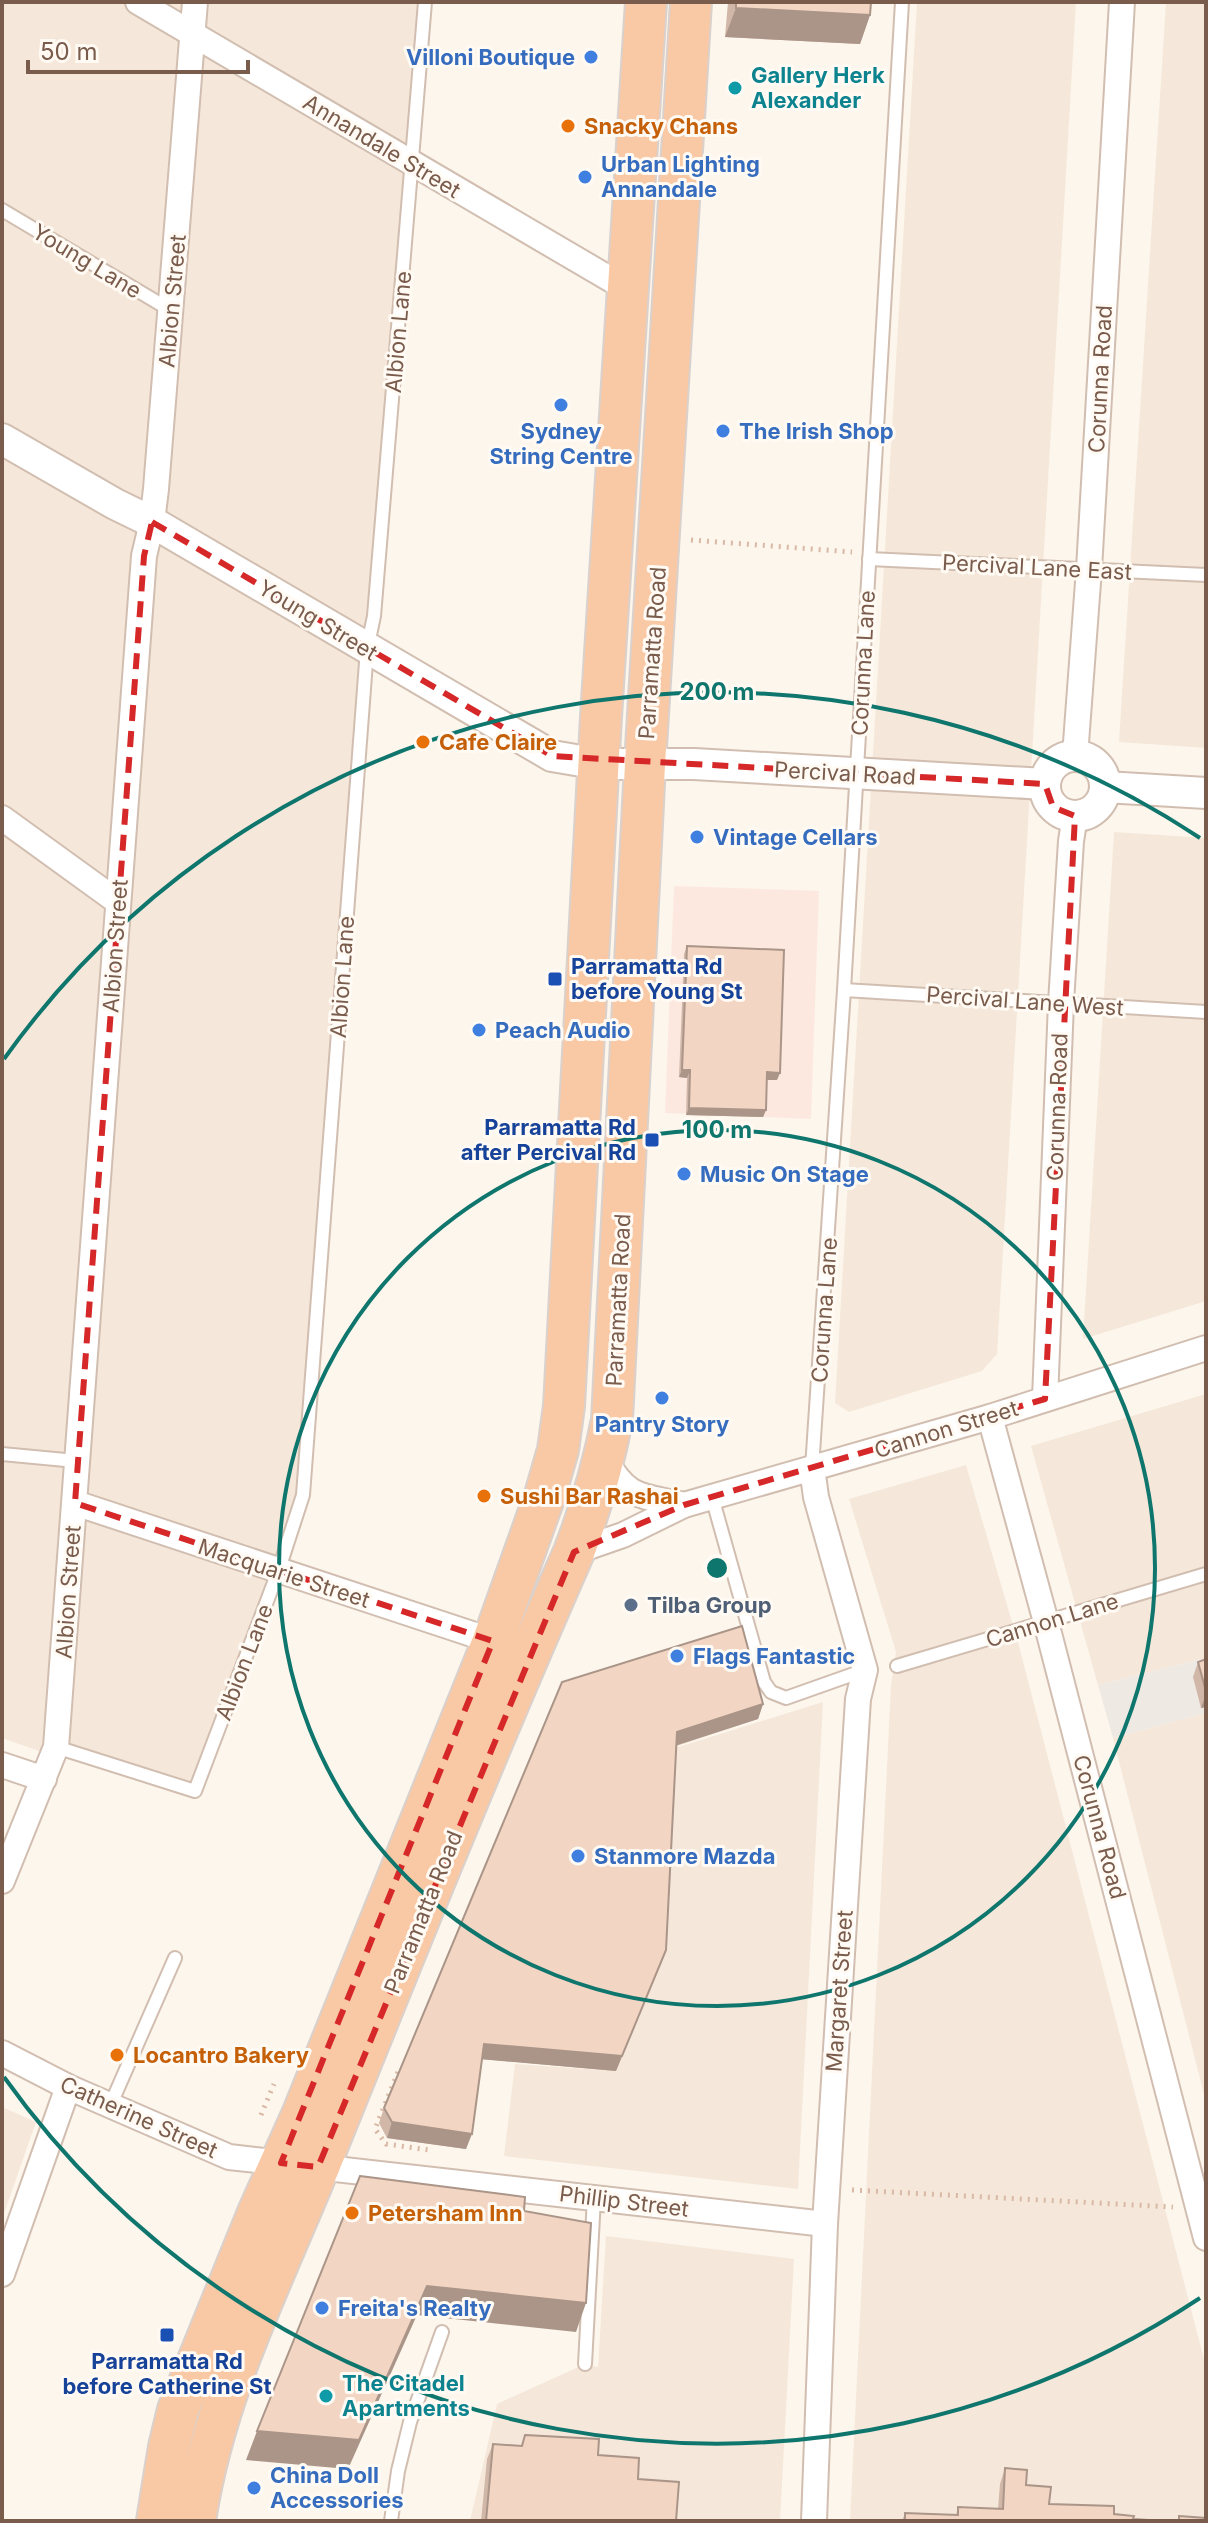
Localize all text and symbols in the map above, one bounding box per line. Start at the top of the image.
scale bar [28,24,248,74]
text: 50 m [40,37,98,66]
place label: Villoni Boutique [406,44,575,70]
marker: Villoni Boutique [582,48,600,66]
place label: Gallery Herk Alexander [751,62,885,113]
marker: Gallery Herk Alexander [726,79,744,97]
street label: Annandale Street [299,89,465,203]
place label: Snacky Chans [584,113,738,139]
marker: Snacky Chans [559,117,577,135]
place label: Urban Lighting Annandale [601,151,760,202]
marker: Urban Lighting Annandale [576,168,594,186]
street label: Young Lane [28,218,146,304]
street label: Albion Street [153,233,191,369]
street label: Albion Lane [380,270,416,394]
street label: Corunna Road [1083,304,1117,454]
marker: Sydney String Centre [552,396,570,414]
place label: Sydney String Centre [489,418,633,469]
place label: The Irish Shop [739,418,894,444]
marker: The Irish Shop [714,422,732,440]
street label: Percival Lane East [942,549,1132,585]
street label: Parramatta Road [633,566,671,740]
street label: Young Street [254,574,382,666]
street label: Corunna Lane [846,590,880,736]
text: 200 m [679,677,755,706]
place label: Cafe Claire [439,729,557,755]
marker: Cafe Claire [414,733,432,751]
street label: Percival Road [774,756,916,790]
place label: Vintage Cellars [713,824,878,850]
marker: Vintage Cellars [688,828,706,846]
street label: Albion Street [97,878,133,1014]
street label: Albion Lane [325,915,359,1039]
place label: Parramatta Rd before Young St [571,953,743,1004]
marker: Parramatta Rd before Young St [546,970,564,988]
street label: Percival Lane West [925,981,1125,1021]
place label: Peach Audio [495,1017,630,1043]
marker: Peach Audio [470,1021,488,1039]
street label: Corunna Road [1041,1033,1073,1181]
place label: Parramatta Rd after Percival Rd [461,1114,636,1165]
text: 100 m [682,1115,752,1144]
marker: Parramatta Rd after Percival Rd [643,1131,661,1149]
place label: Music On Stage [700,1161,869,1187]
marker: Music On Stage [675,1165,693,1183]
street label: Parramatta Road [600,1213,636,1387]
street label: Corunna Lane [806,1236,842,1384]
marker: Pantry Story [653,1389,671,1407]
street label: Cannon Street [871,1395,1021,1463]
place label: Pantry Story [595,1411,729,1437]
place label: Sushi Bar Rashai [500,1483,679,1509]
marker: Sushi Bar Rashai [475,1487,493,1505]
street label: Albion Street [50,1524,86,1660]
street label: Macquarie Street [195,1533,373,1613]
centre of rings [703,1554,731,1582]
street label: Cannon Lane [982,1587,1122,1653]
place label: Tilba Group [647,1592,772,1618]
marker: Tilba Group [622,1596,640,1614]
street label: Albion Lane [210,1600,278,1724]
place label: Flags Fantastic [693,1643,855,1669]
marker: Flags Fantastic [668,1647,686,1665]
street label: Corunna Road [1068,1752,1132,1902]
street label: Parramatta Road [379,1827,467,1997]
place label: Stanmore Mazda [594,1843,775,1869]
marker: Stanmore Mazda [569,1847,587,1865]
street label: Margaret Street [820,1909,858,2073]
place label: Locantro Bakery [133,2042,309,2068]
marker: Locantro Bakery [108,2046,126,2064]
street label: Catherine Street [56,2071,222,2163]
street label: Phillip Street [558,2180,690,2222]
place label: Petersham Inn [368,2200,523,2226]
marker: Petersham Inn [343,2204,361,2222]
place label: Freita's Realty [338,2295,492,2321]
marker: Freita's Realty [313,2299,331,2317]
marker: Parramatta Rd before Catherine St [158,2326,176,2344]
place label: Parramatta Rd before Catherine St [63,2348,272,2399]
place label: The Citadel Apartments [342,2370,470,2421]
marker: The Citadel Apartments [317,2387,335,2405]
place label: China Doll Accessories [270,2462,404,2513]
marker: China Doll Accessories [245,2479,263,2497]

